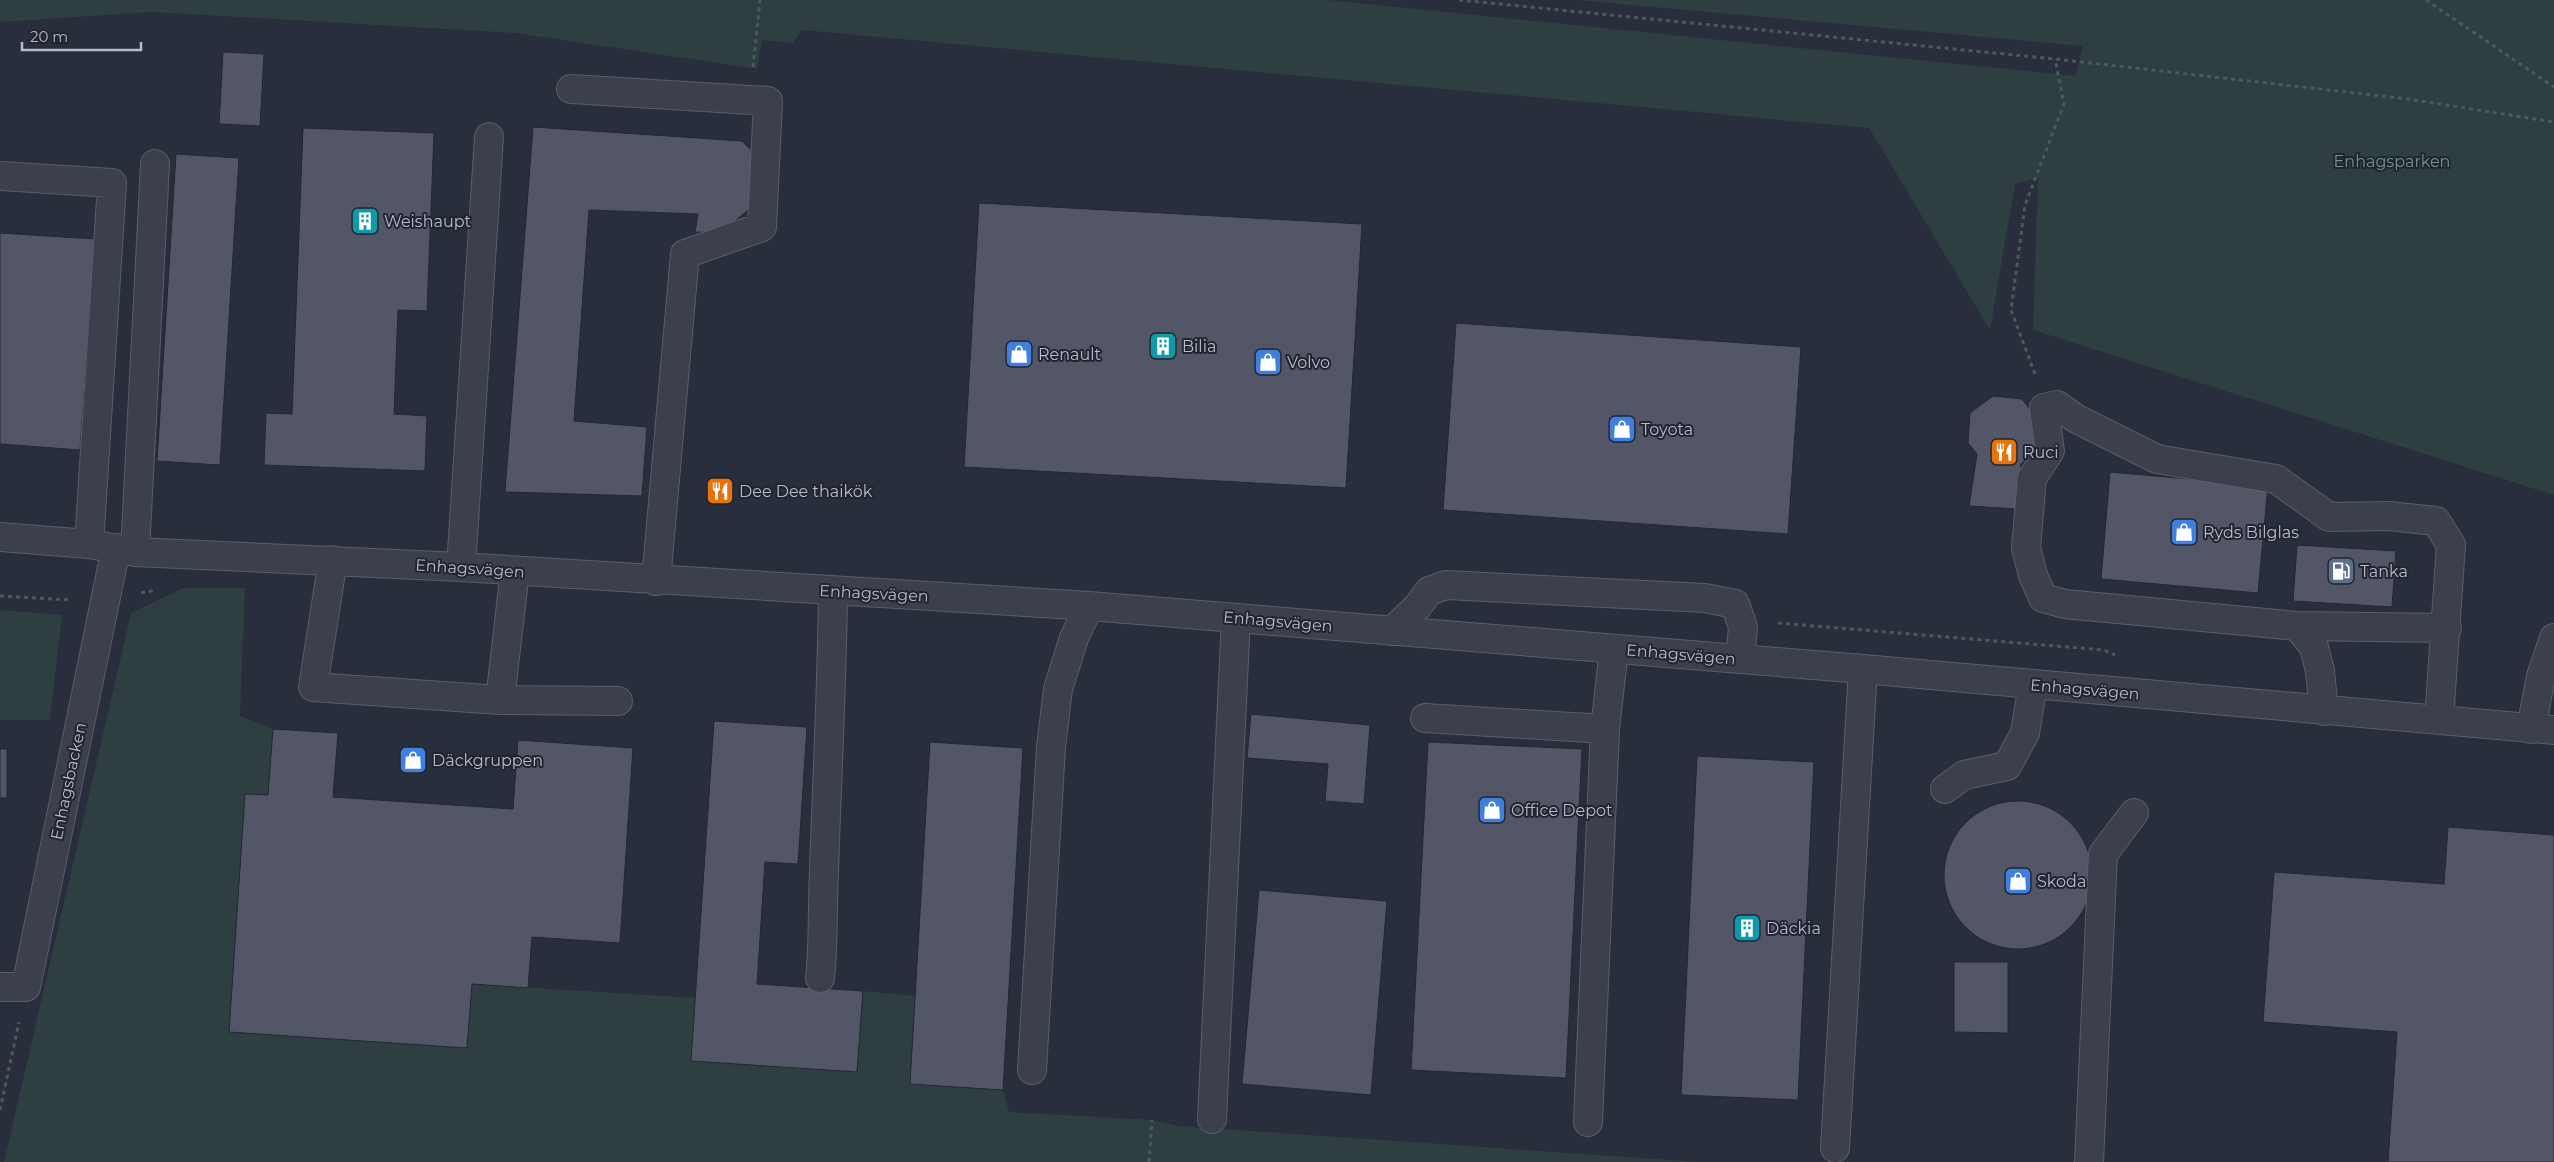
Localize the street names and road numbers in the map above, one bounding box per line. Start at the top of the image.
street label: Enhagsvägen [415,555,525,582]
street label: Enhagsvägen [819,581,929,606]
street label: Enhagsvägen [1223,607,1333,636]
street label: Enhagsvägen [1626,640,1736,669]
street label: Enhagsvägen [2030,675,2140,704]
street label: Enhagsbacken [47,721,90,841]

